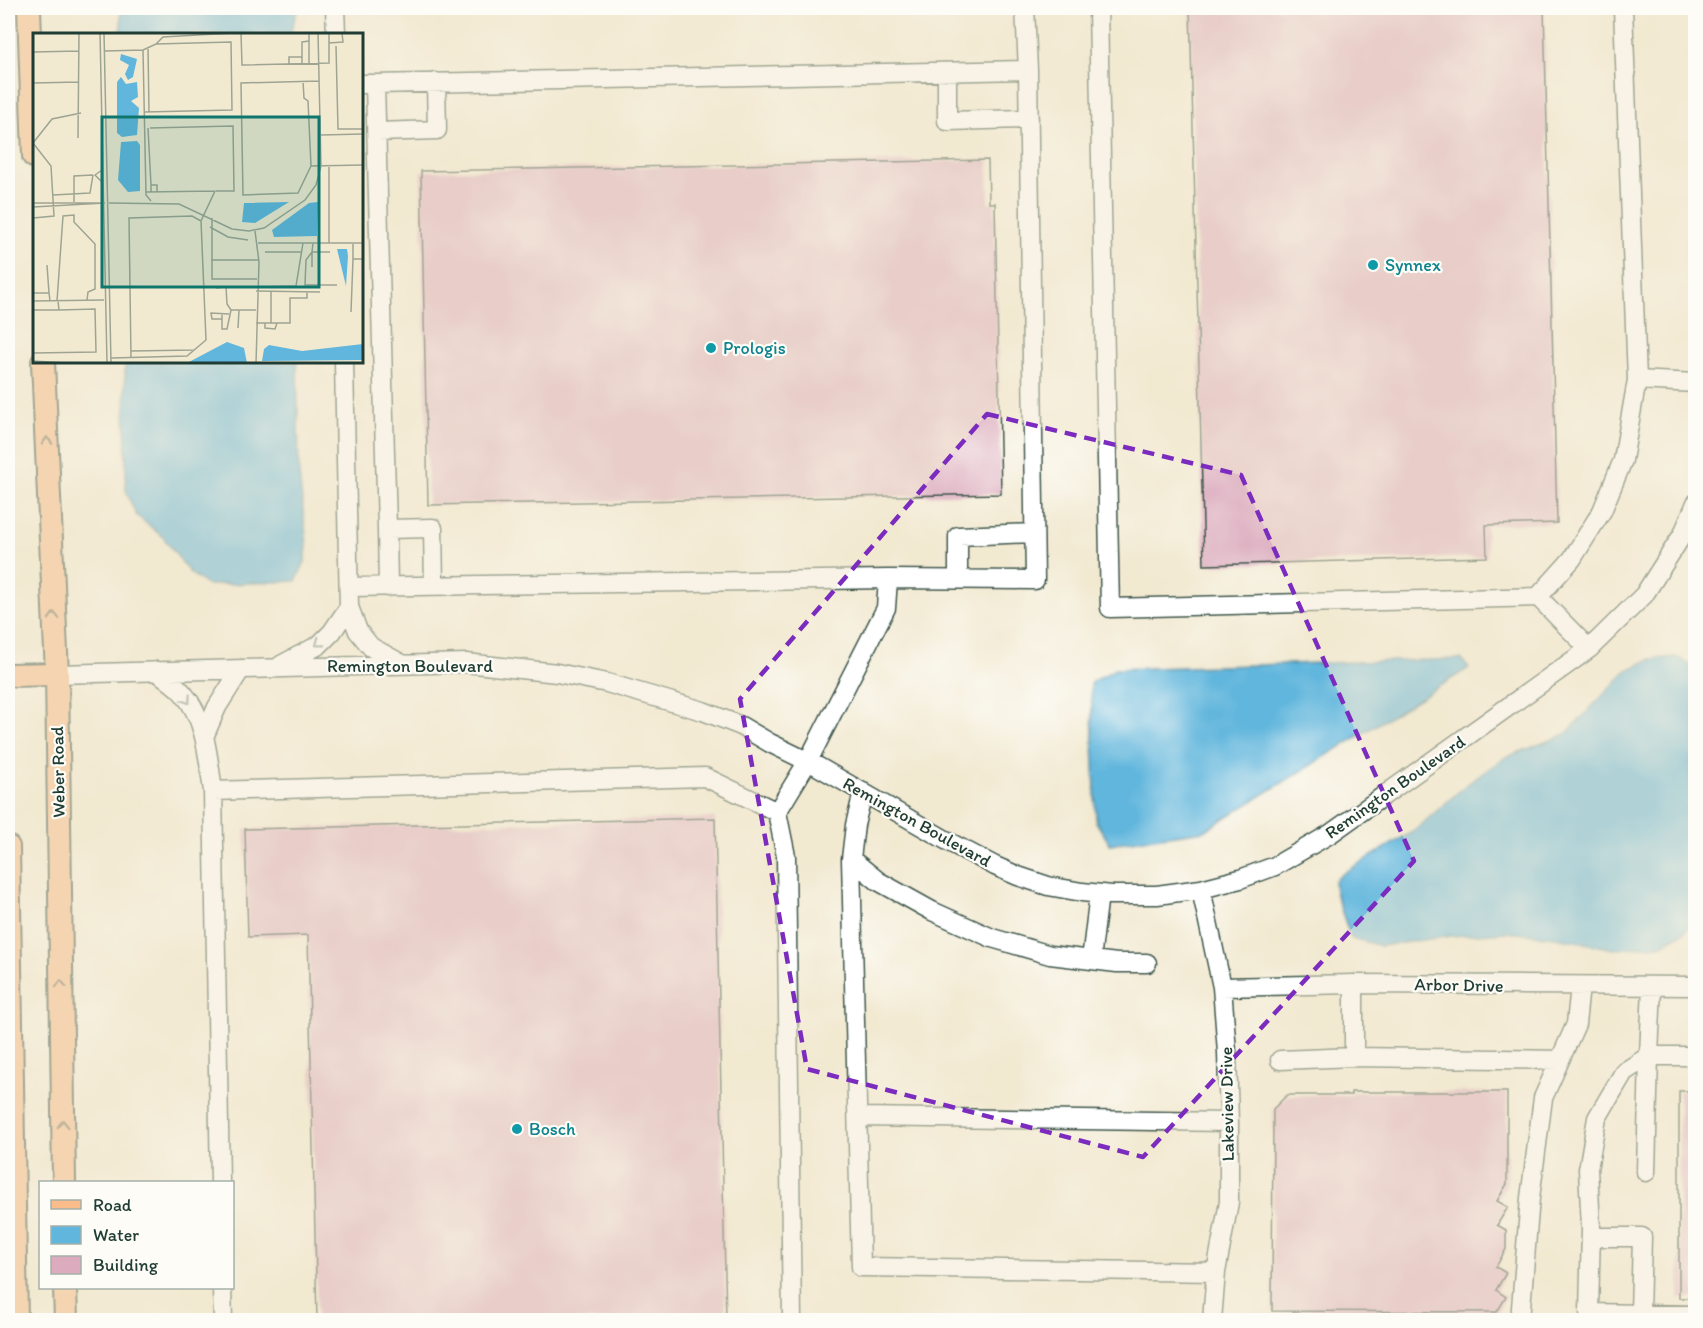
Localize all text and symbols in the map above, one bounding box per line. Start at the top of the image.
inset map [33,33,363,363]
place label: Synnex [1385,254,1441,276]
marker: Synnex [1366,258,1380,272]
place label: Prologis [723,337,786,359]
marker: Prologis [704,341,718,355]
one-way arrow [40,436,53,445]
one-way arrow [48,611,61,620]
one-way arrow [314,636,325,647]
street label: Remington Boulevard [327,655,493,677]
one-way arrow [180,693,191,704]
street label: Weber Road [46,726,70,818]
street label: Remington Boulevard [1321,730,1470,844]
street label: Remington Boulevard [839,772,995,872]
street label: Arbor Drive [1414,973,1504,997]
one-way arrow [55,979,67,988]
street label: Lakeview Drive [1215,1046,1239,1162]
place label: Bosch [529,1118,576,1140]
one-way arrow [57,1120,69,1129]
marker: Bosch [510,1122,524,1136]
legend [39,1181,234,1289]
text: Road [93,1194,132,1216]
text: Water [93,1224,139,1246]
text: Building [93,1254,159,1276]

